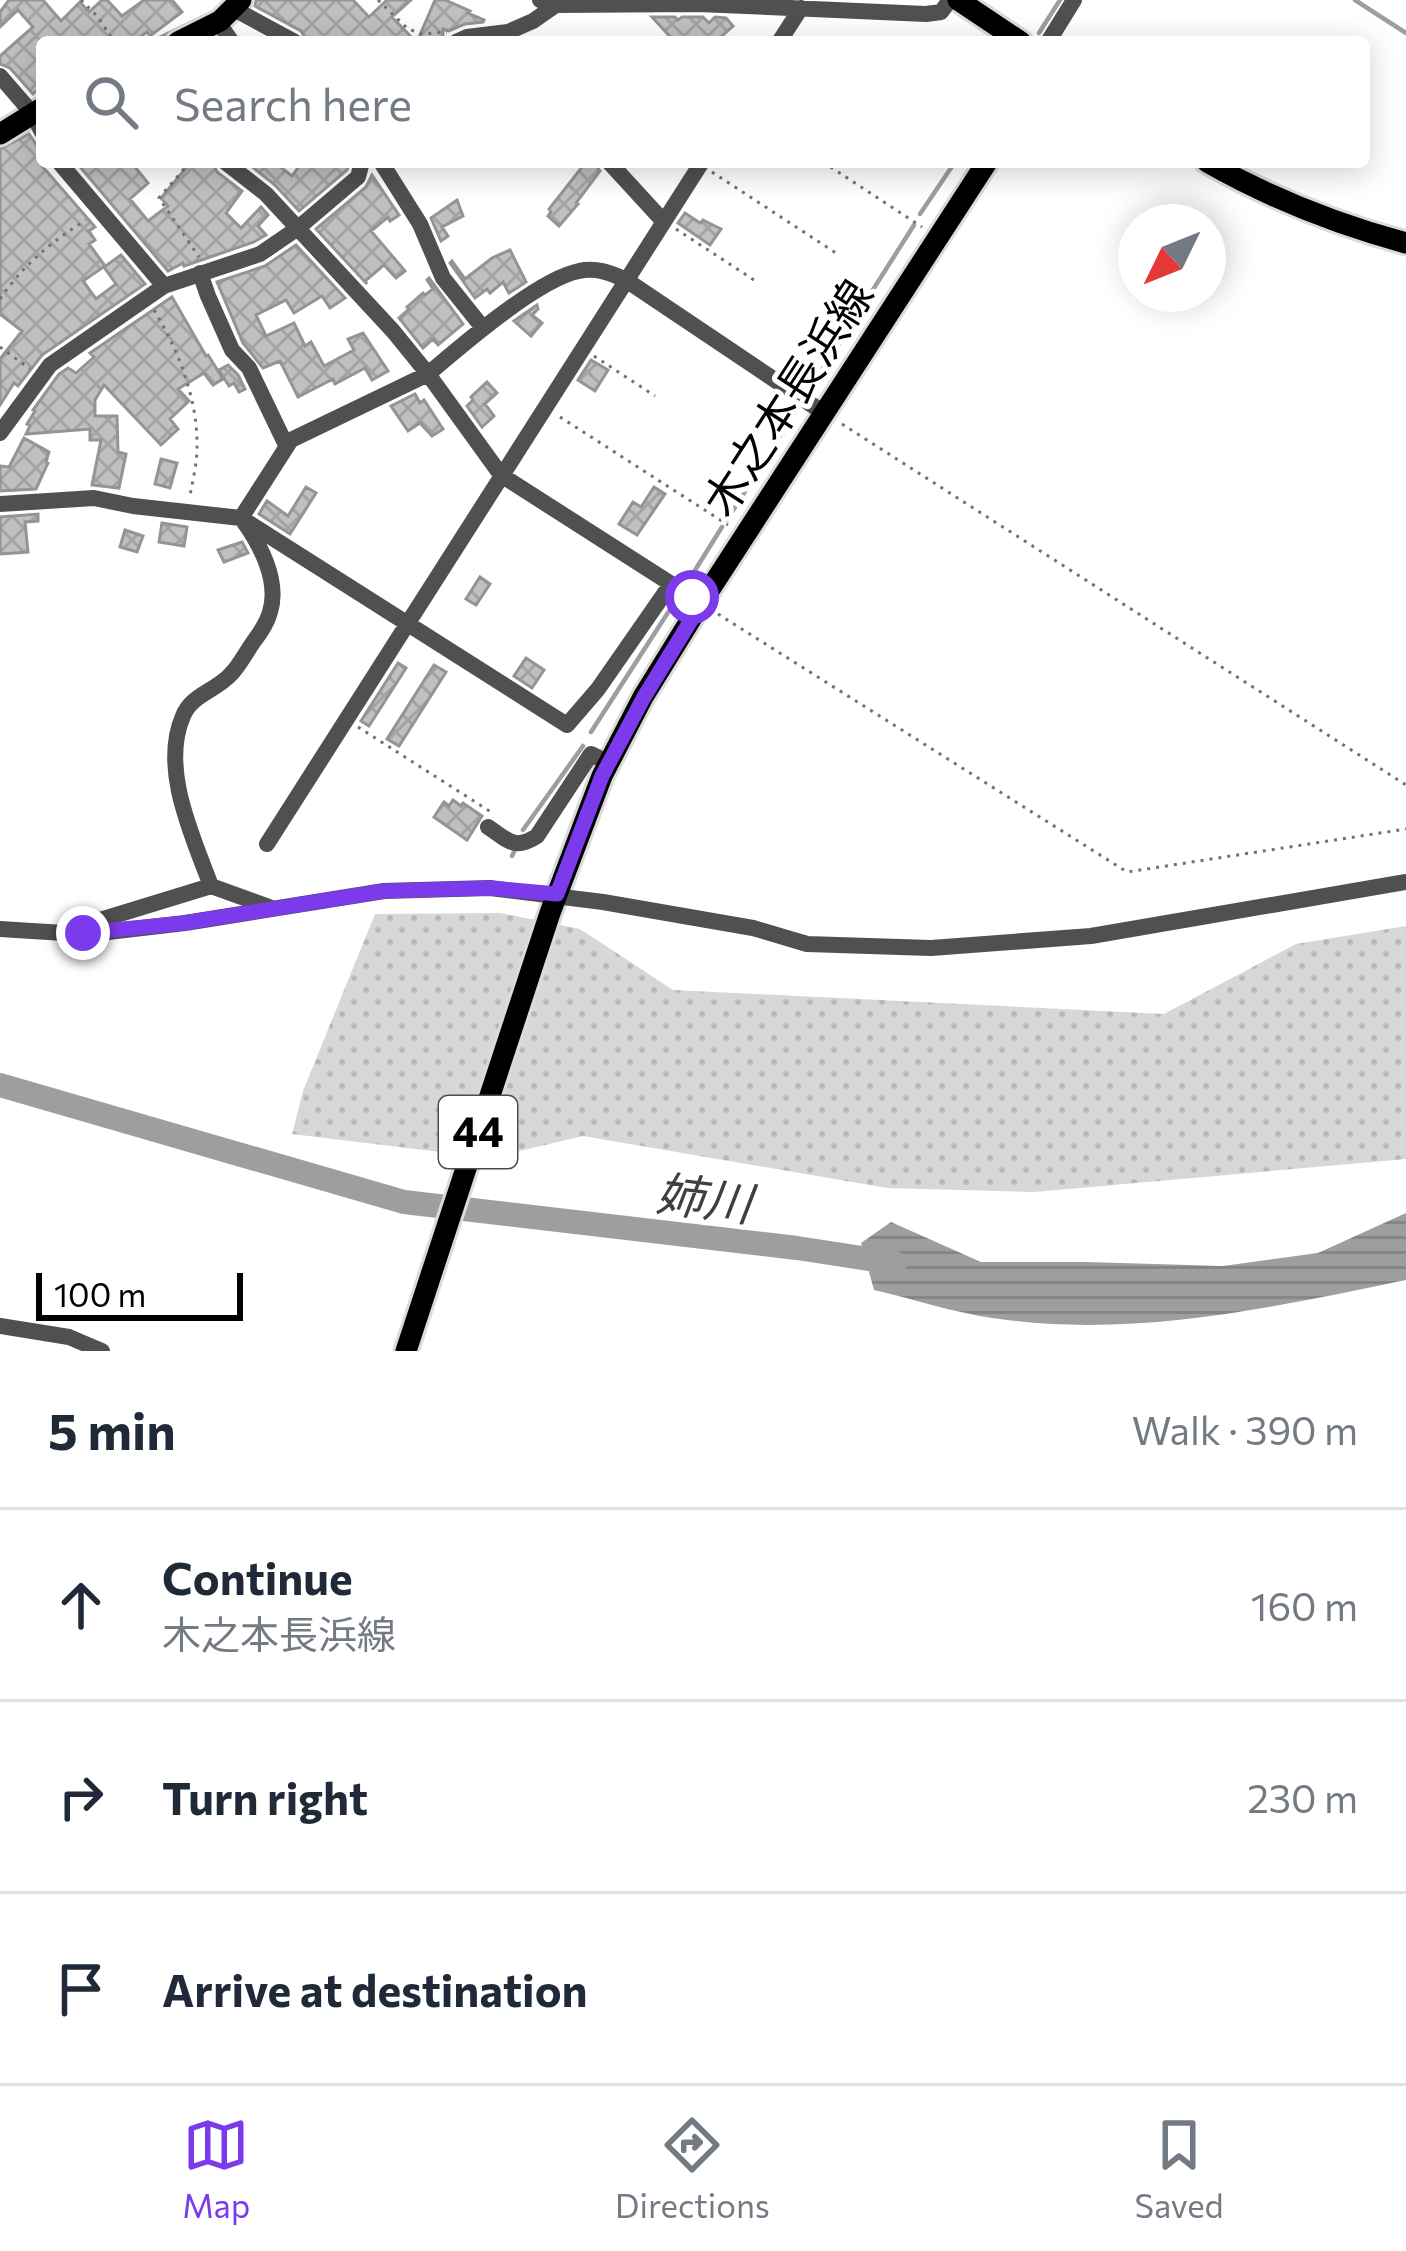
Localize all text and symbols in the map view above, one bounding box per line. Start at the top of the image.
search box [36,36,1370,168]
icon: search [78,69,144,135]
text: Search here [174,75,412,130]
north arrow [1118,204,1226,312]
street label: 木之本長浜線 [689,268,882,525]
route start [665,570,719,624]
route end [56,906,110,960]
road number: 44 [439,1096,517,1168]
water label: 姉川 [653,1161,760,1232]
scale bar [36,1267,243,1320]
text: 100 m [54,1273,146,1314]
text: 5 min [48,1398,176,1461]
text: Walk · 390 m [1132,1405,1358,1453]
text: Continue [162,1549,353,1604]
icon: ahead [48,1572,114,1638]
text: 160 m [1251,1581,1358,1629]
text: 木之本長浜線 [162,1609,396,1657]
icon: right [48,1764,114,1830]
text: Turn right [162,1769,368,1824]
text: 230 m [1247,1773,1358,1821]
icon: arrive [48,1956,114,2022]
text: Arrive at destination [162,1961,588,2016]
tab: Map [182,2112,250,2225]
tab: Directions [615,2112,770,2225]
tab: Saved [1135,2112,1224,2225]

